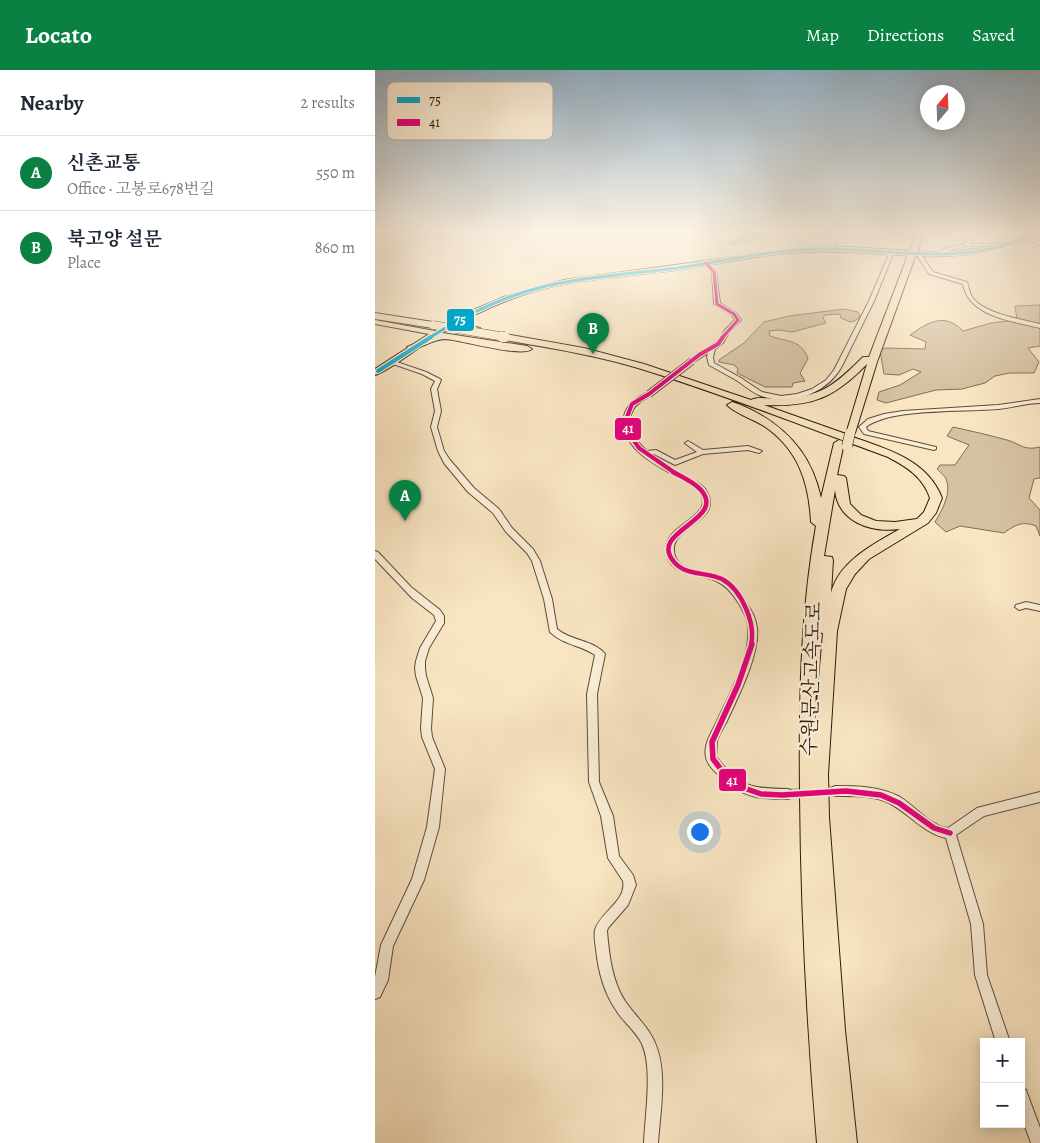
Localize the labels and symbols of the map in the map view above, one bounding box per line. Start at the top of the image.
legend [387,82,553,140]
north arrow [920,85,965,130]
text: 75 [429,91,441,110]
text: 41 [429,113,440,132]
line badge: 75 [446,308,475,332]
text: 75 [454,310,466,329]
pin: B [577,313,609,354]
line badge: 41 [614,417,642,441]
text: 41 [622,419,634,438]
pin: A [389,480,421,521]
street label: 수원문산고속도로 [795,601,828,757]
line badge: 41 [718,768,747,792]
text: 41 [726,771,738,790]
your location [687,819,713,845]

